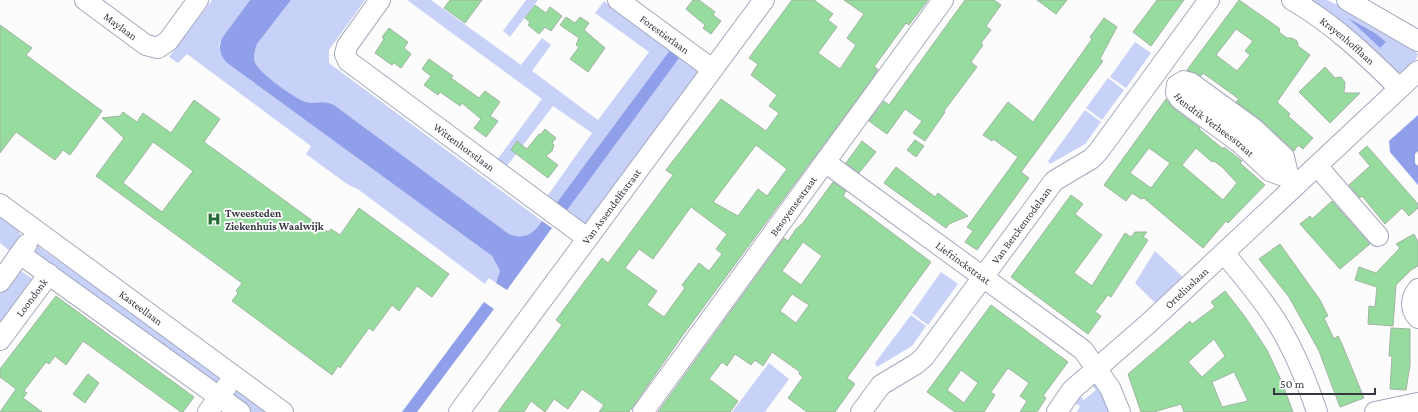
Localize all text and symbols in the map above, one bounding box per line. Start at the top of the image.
street label: Maylaan [101,10,139,42]
street label: Forestierlaan [638,12,692,56]
street label: Krayenhofflaan [1318,14,1377,67]
street label: Hendrik Verheesstraat [1172,91,1257,159]
street label: Wittenhorstlaan [431,120,497,174]
street label: Van Assendelftstraat [580,166,643,246]
street label: Besoyensestraat [767,173,819,238]
street label: Van Berckenrodelaan [989,184,1054,266]
place label: Tweesteden Ziekenhuis Waalwijk [225,207,325,233]
hospital icon: Tweesteden Ziekenhuis Waalwijk [206,211,222,227]
street label: Liefrinckstraat [934,239,993,287]
street label: Orteliuslaan [1162,265,1211,311]
street label: Loondonk [13,275,50,319]
street label: Kasteellaan [117,288,165,328]
scale bar [1274,370,1375,396]
text: 50 m [1280,377,1305,391]

